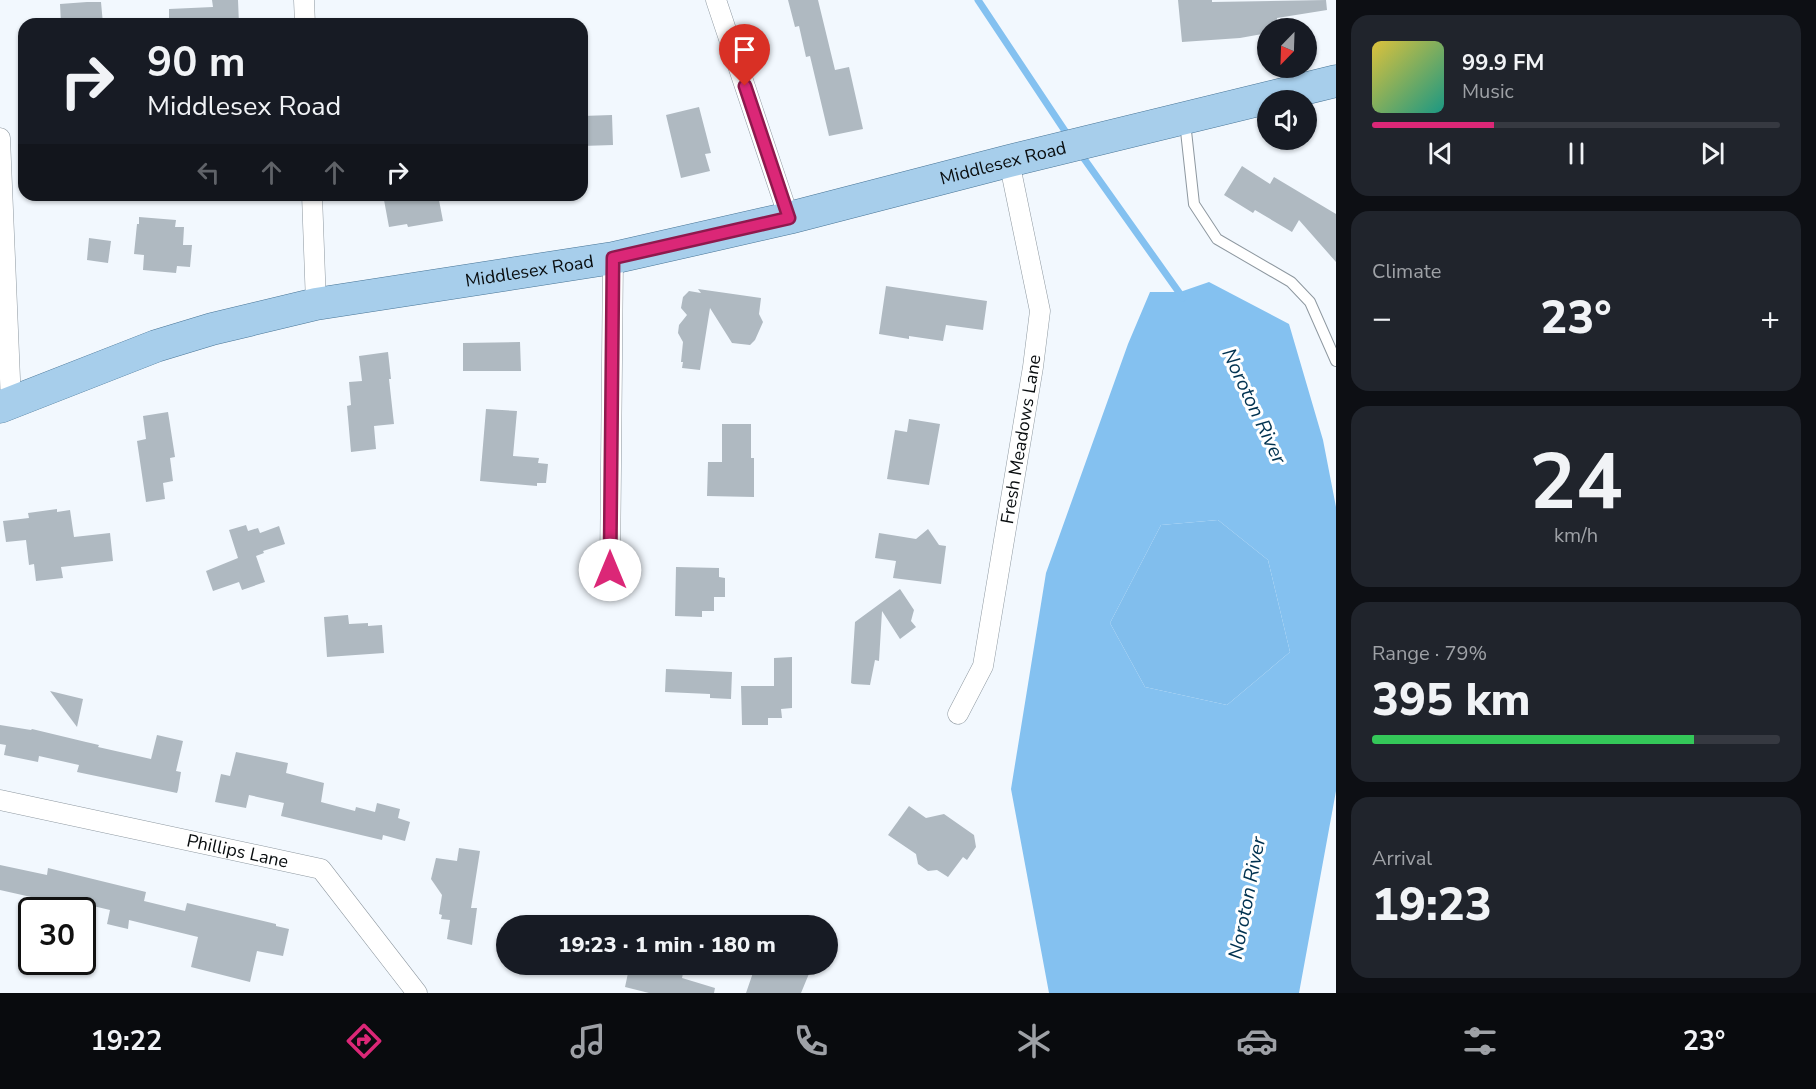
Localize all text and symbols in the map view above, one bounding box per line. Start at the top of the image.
north arrow [1257,18,1317,78]
map controls [1257,18,1317,150]
pin [719,24,770,86]
icon: arrive [728,33,761,66]
text: 90 m [147,34,246,91]
icon: right [48,42,126,120]
text: 99.9 FM [1462,48,1544,78]
text: Music [1462,78,1514,105]
text: Middlesex Road [147,88,341,125]
button: sound [1257,90,1317,150]
street label: Middlesex Road [937,135,1069,190]
icon: previous [1424,137,1457,170]
icon: pause [1560,137,1593,170]
icon: next [1696,137,1729,170]
icon: left [192,156,225,189]
icon: ahead [255,156,288,189]
icon: ahead [318,156,351,189]
icon: right [381,156,414,189]
street label: Middlesex Road [464,249,595,293]
text: Climate [1372,258,1441,285]
text: 23° [1540,288,1612,349]
text: − [1372,296,1392,341]
text: + [1760,296,1780,341]
water label: Noroton River [1215,344,1293,469]
street label: Fresh Meadows Lane [995,353,1046,526]
text: 24 [1529,429,1623,536]
text: km/h [1554,522,1598,549]
position arrow [578,538,642,602]
text: Range · 79% [1372,640,1487,667]
text: 395 km [1372,670,1531,731]
street label: Phillips Lane [184,828,291,874]
water label: Noroton River [1222,834,1272,962]
text: Arrival [1372,845,1432,872]
text: 19:23 [1372,875,1492,936]
speed limit sign: 30 [18,897,96,975]
text: 19:23 · 1 min · 180 m [558,930,776,960]
icon: directions [343,1020,385,1062]
icon: music [567,1020,609,1062]
icon: phone [790,1020,832,1062]
icon: climate [1013,1020,1055,1062]
icon: car [1236,1020,1278,1062]
icon: filters [1459,1020,1501,1062]
text: 19:22 [91,1023,162,1060]
text: 23° [1683,1023,1725,1060]

